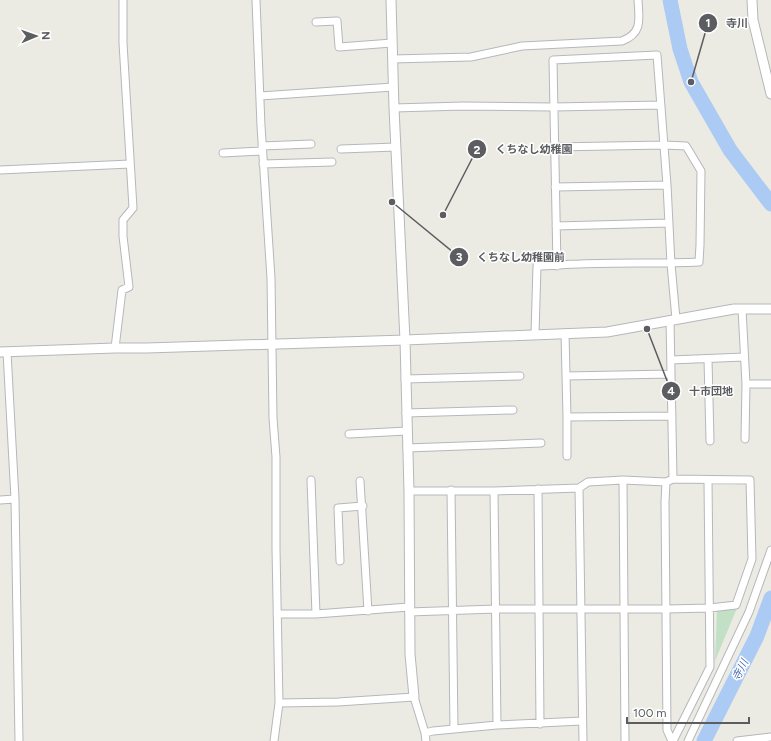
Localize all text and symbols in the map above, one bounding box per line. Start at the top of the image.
callout: 寺川 [698,12,756,35]
north arrow [16,16,56,56]
text: 1 [705,16,711,30]
text: 寺川 [726,17,748,30]
text: N [39,31,52,40]
callout: くちなし幼稚園 [467,138,580,161]
text: 2 [474,143,481,157]
text: くちなし幼稚園 [496,143,573,156]
callout: くちなし幼稚園前 [449,245,573,268]
text: 3 [456,250,463,264]
text: くちなし幼稚園前 [477,251,565,264]
callout: 十市団地 [661,379,741,402]
text: 4 [667,384,675,398]
text: 十市団地 [689,385,733,398]
water label: 寺川 [730,657,752,683]
scale bar [627,699,749,725]
text: 100 m [633,706,667,720]

